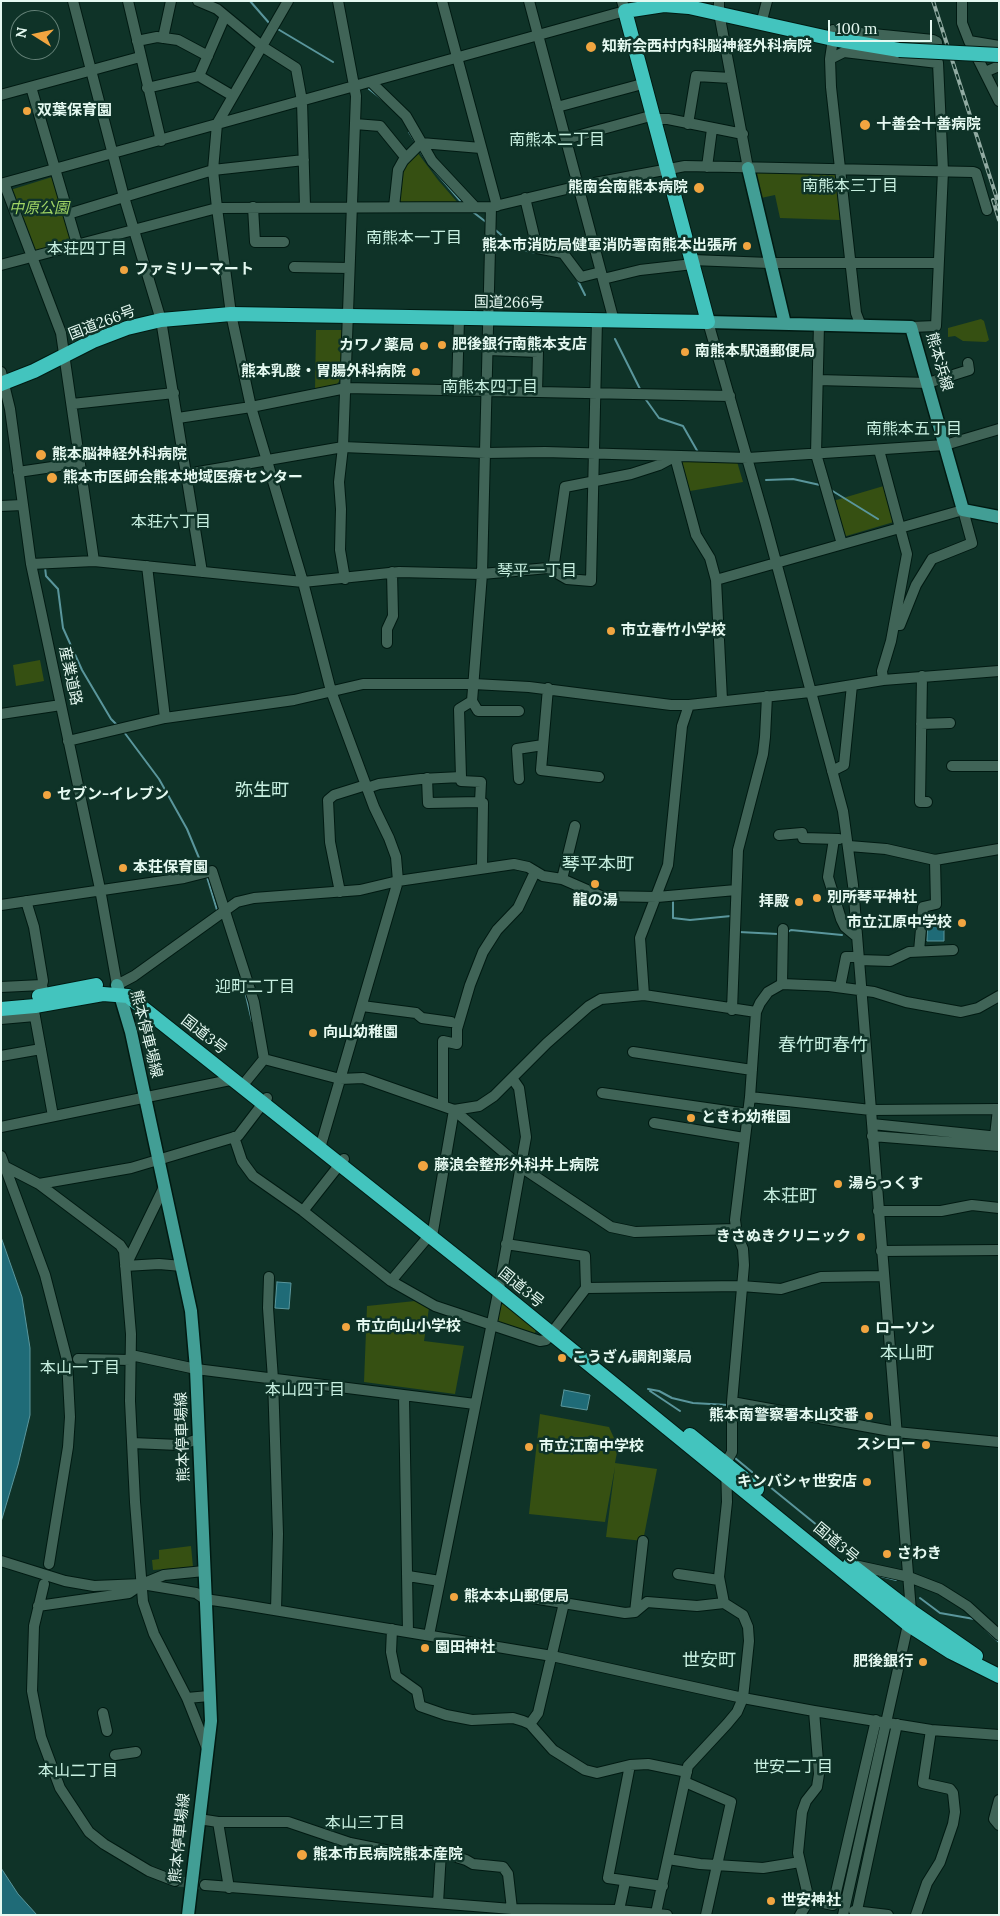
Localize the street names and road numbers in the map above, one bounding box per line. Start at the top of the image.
street label: 国道266号 [474,293,544,313]
street label: 国道266号 [66,302,138,344]
street label: 熊本浜線 [922,331,956,393]
street label: 産業道路 [55,645,85,707]
street label: 熊本停車場線 [126,988,166,1080]
street label: 国道3号 [177,1011,231,1059]
street label: 国道3号 [495,1264,547,1312]
street label: 熊本停車場線 [172,1392,194,1482]
street label: 国道3号 [810,1519,862,1567]
street label: 熊本停車場線 [166,1792,194,1884]

